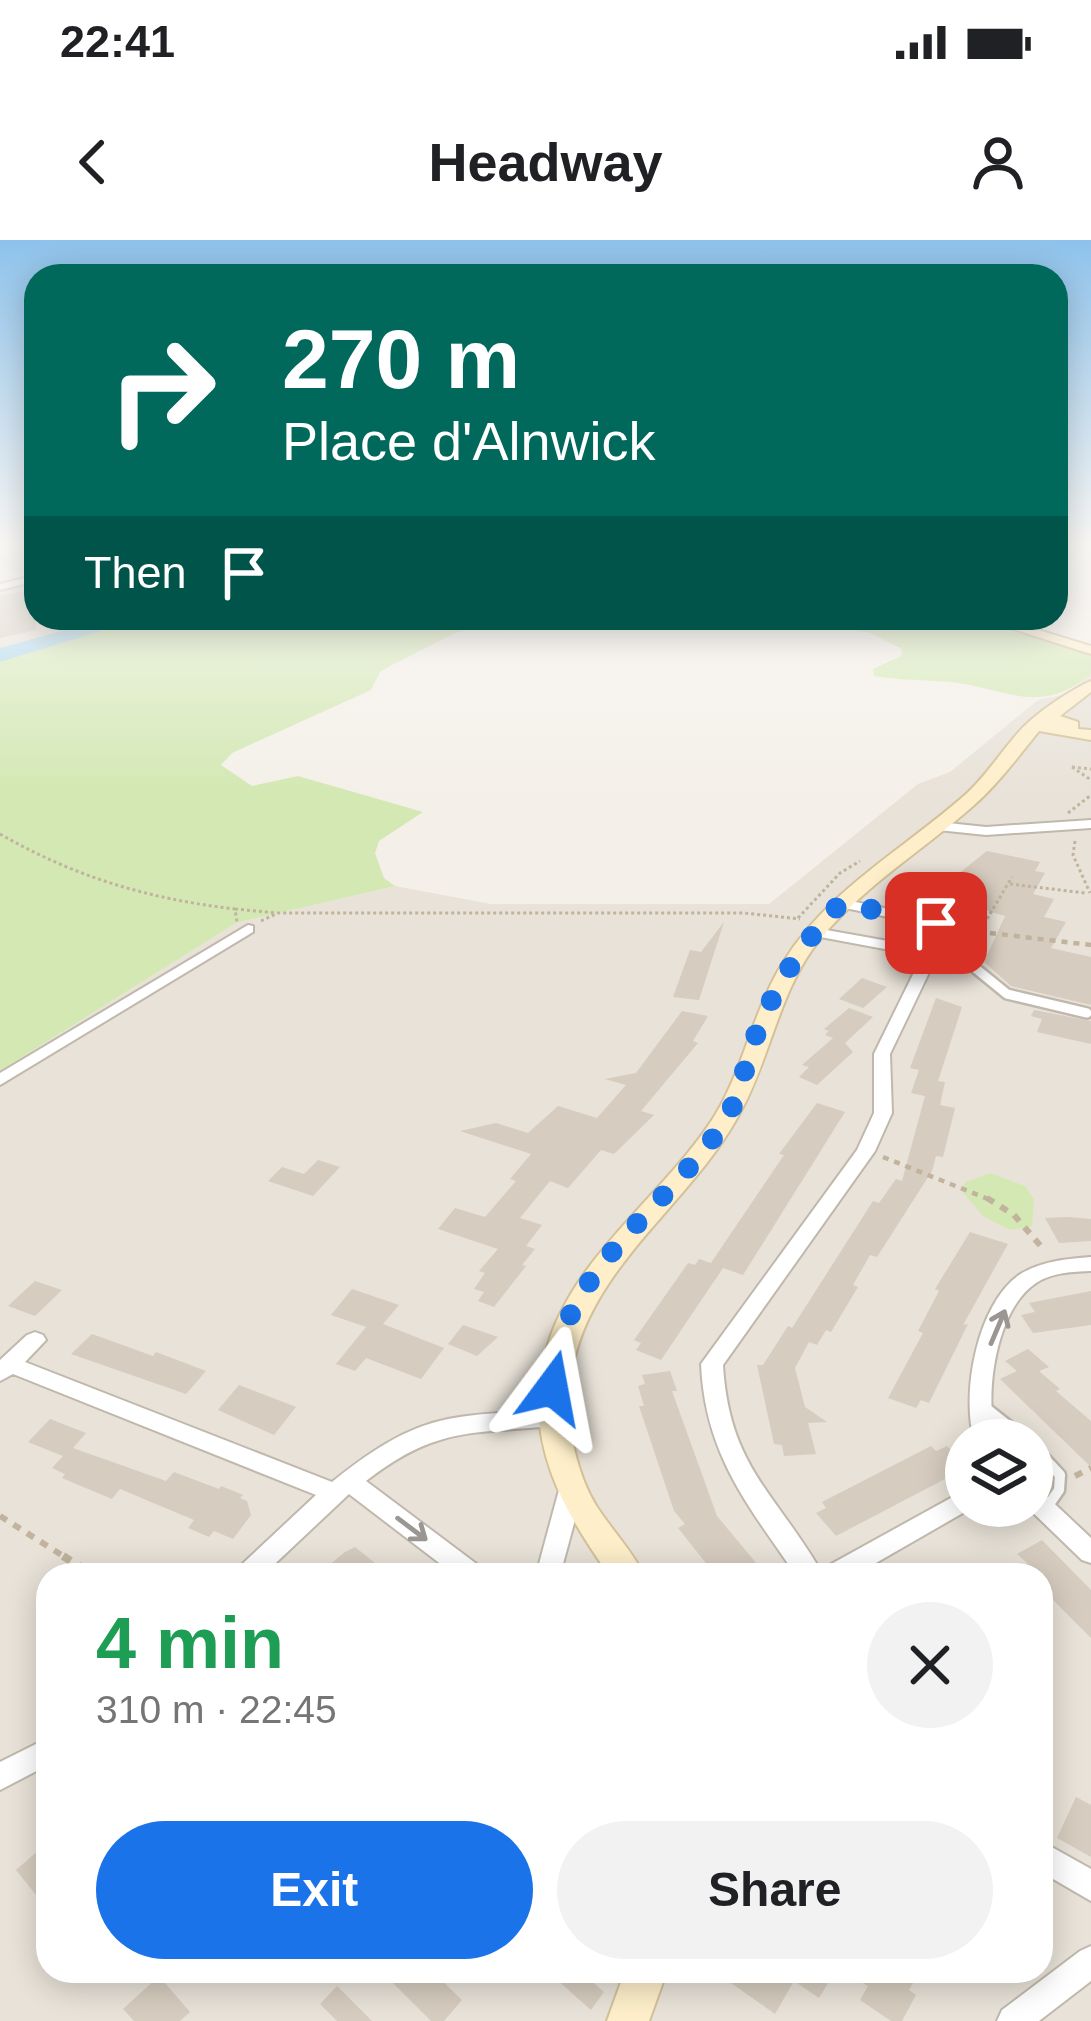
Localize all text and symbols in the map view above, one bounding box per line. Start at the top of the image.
text: 22:41 [60,16,175,67]
icon: back [60,129,126,195]
icon: person [965,129,1031,195]
text: Headway [428,132,663,192]
icon: right [84,312,240,468]
text: 270 m [282,312,520,406]
text: Place d'Alnwick [282,411,655,471]
icon: arrive [211,540,277,606]
text: Then [84,547,187,598]
pin [885,872,987,974]
icon: arrive [903,890,969,956]
one-way arrow [989,1310,1010,1347]
position arrow [489,1325,615,1451]
map controls [945,1419,1053,1527]
button: layers [945,1419,1053,1527]
one-way arrow [395,1516,428,1541]
button: close [867,1602,993,1728]
text: 4 min [96,1603,284,1683]
text: 310 m · 22:45 [96,1688,337,1731]
button: Exit [96,1821,533,1959]
button: Share [557,1821,993,1959]

